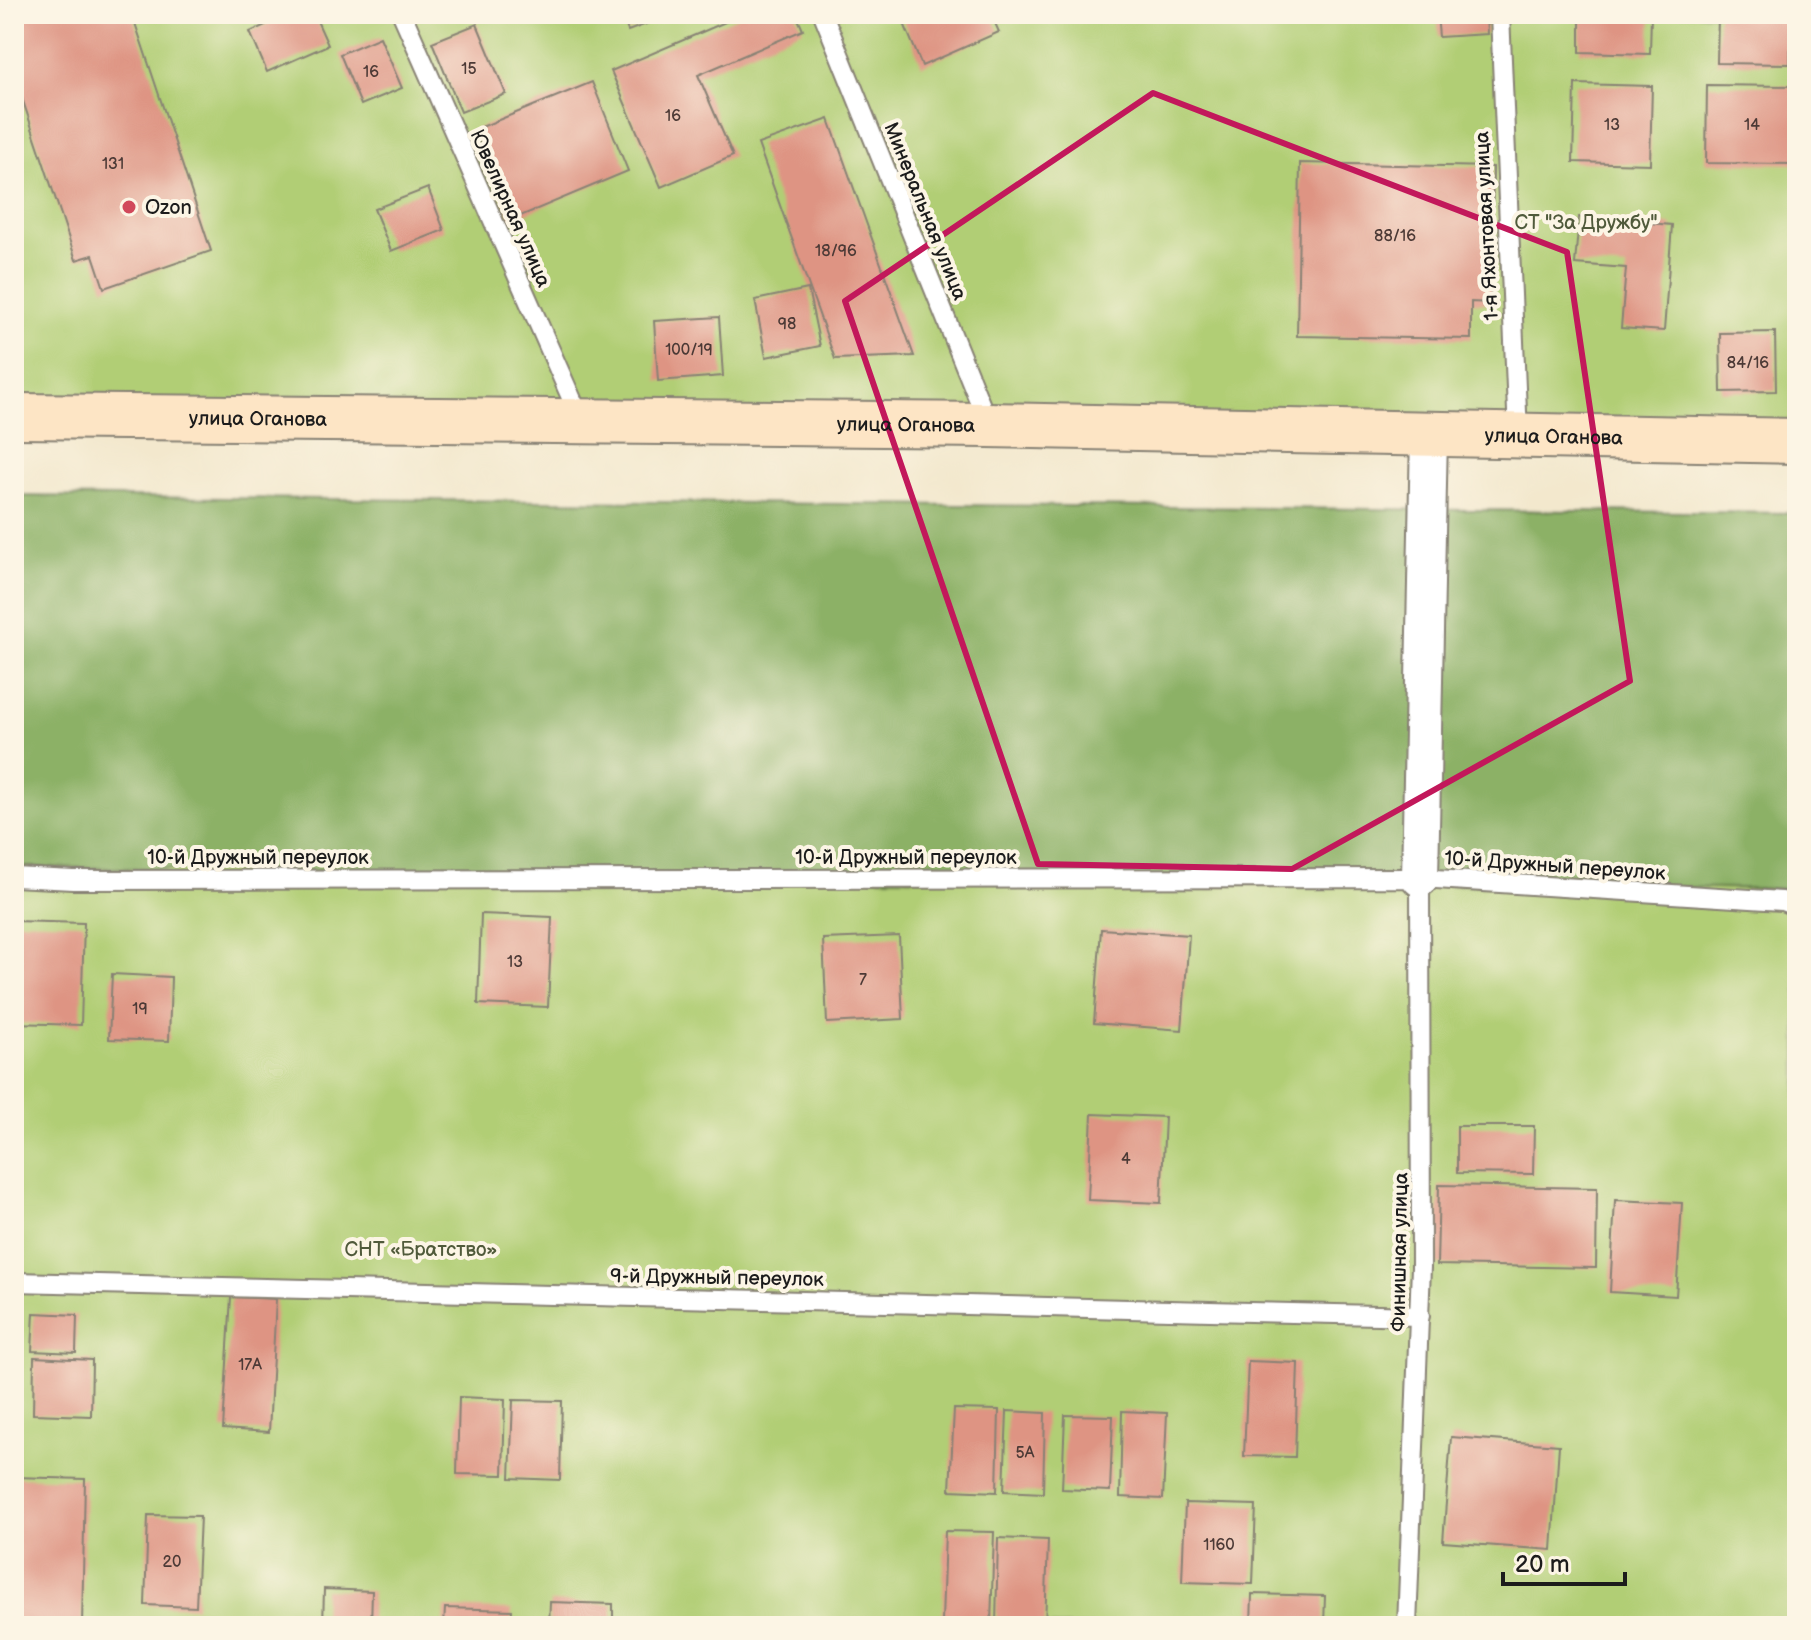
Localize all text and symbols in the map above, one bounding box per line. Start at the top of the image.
house number: 15 [461,60,477,79]
house number: 16 [363,63,379,82]
house number: 16 [665,107,681,126]
house number: 13 [1604,116,1620,135]
house number: 14 [1744,116,1760,135]
street label: Минеральная улица [878,119,972,304]
street label: Ювелирная улица [465,126,556,291]
street label: 1-я Яхонтовая улица [1470,130,1504,321]
house number: 131 [102,155,124,174]
place label: Ozon [145,196,192,220]
marker: Ozon [120,198,138,216]
park label: СТ "За Дружбу" [1514,211,1658,235]
house number: 88/16 [1374,227,1416,246]
house number: 18/96 [815,242,857,261]
house number: 98 [778,315,796,334]
house number: 100/19 [665,341,713,360]
house number: 84/16 [1727,354,1769,373]
street label: улица Оганова [189,407,327,432]
street label: улица Оганова [837,413,975,438]
street label: улица Оганова [1484,424,1623,451]
street label: 10-й Дружный переулок [147,846,369,870]
street label: 10-й Дружный переулок [795,846,1017,870]
street label: 10-й Дружный переулок [1444,846,1667,886]
house number: 13 [507,953,523,972]
house number: 7 [859,971,867,990]
house number: 19 [132,1000,148,1019]
house number: 4 [1121,1150,1131,1169]
street label: Финишная улица [1387,1172,1413,1332]
park label: СНТ «Братство» [345,1238,497,1262]
street label: 9-й Дружный переулок [610,1264,824,1292]
house number: 17А [238,1356,262,1375]
house number: 5А [1016,1444,1035,1463]
house number: 1160 [1203,1536,1235,1555]
scale bar [1503,1536,1625,1586]
text: 20 m [1515,1550,1570,1579]
house number: 20 [163,1553,181,1572]

